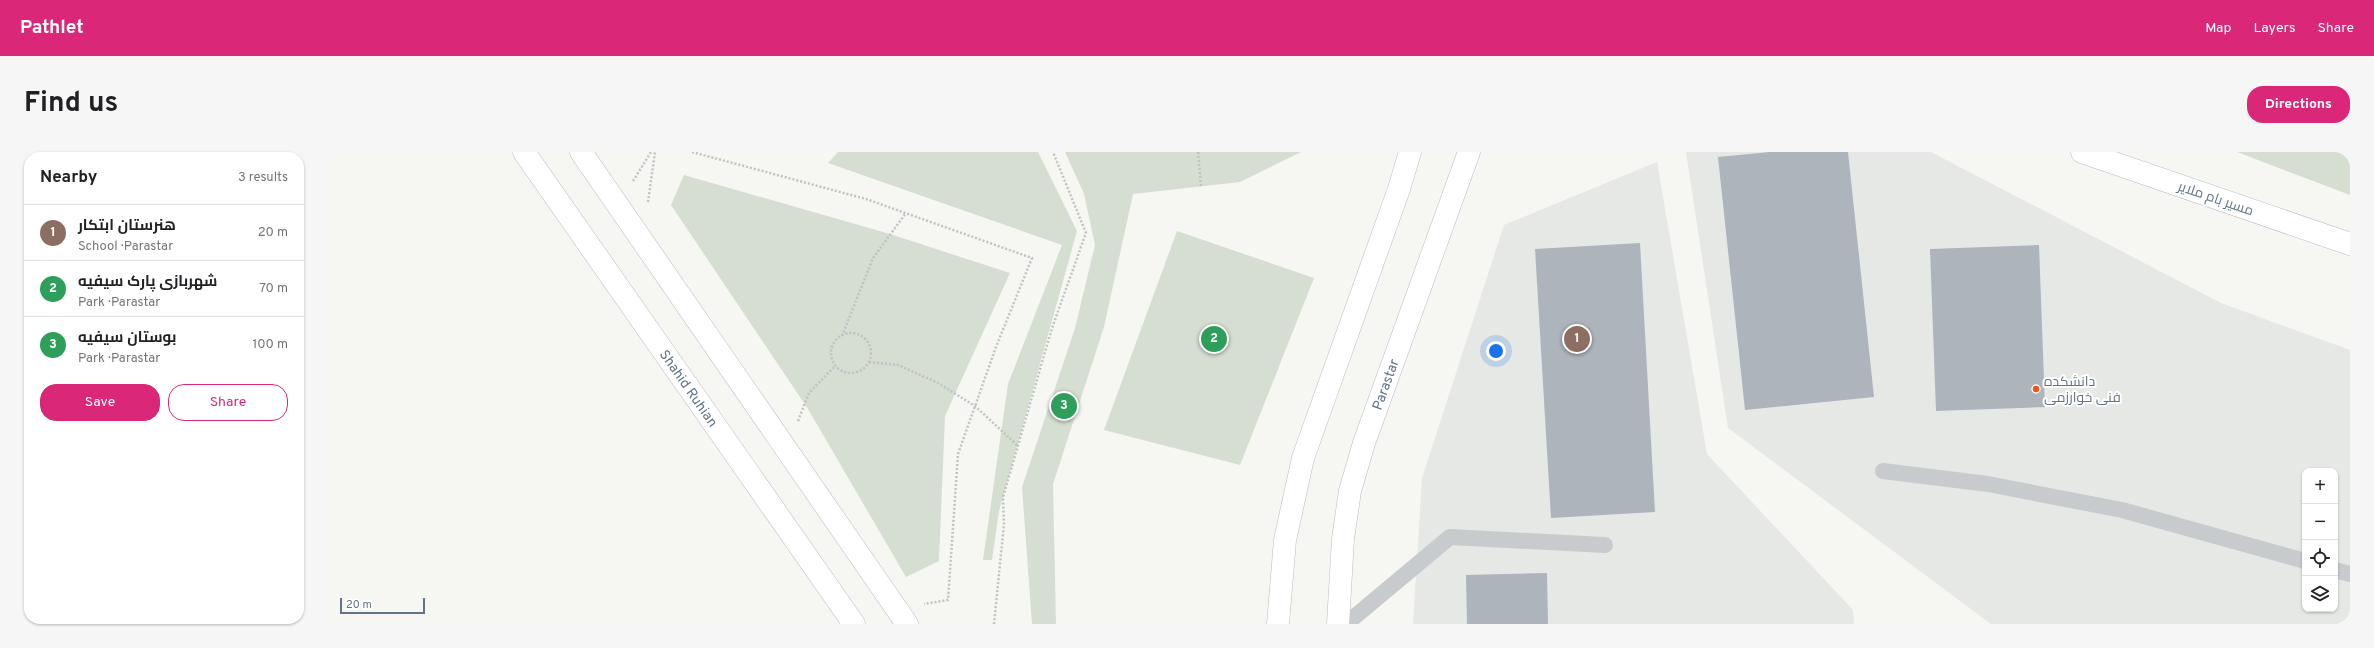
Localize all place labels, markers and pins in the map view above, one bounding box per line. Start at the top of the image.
pin: 2 [1201,324,1227,354]
pin: 1 [1564,324,1590,354]
place label: دانشکده فنی خوارزمی [2044,374,2121,407]
marker: دانشکده فنی خوارزمی [2031,384,2041,394]
pin: 3 [1051,391,1077,421]

